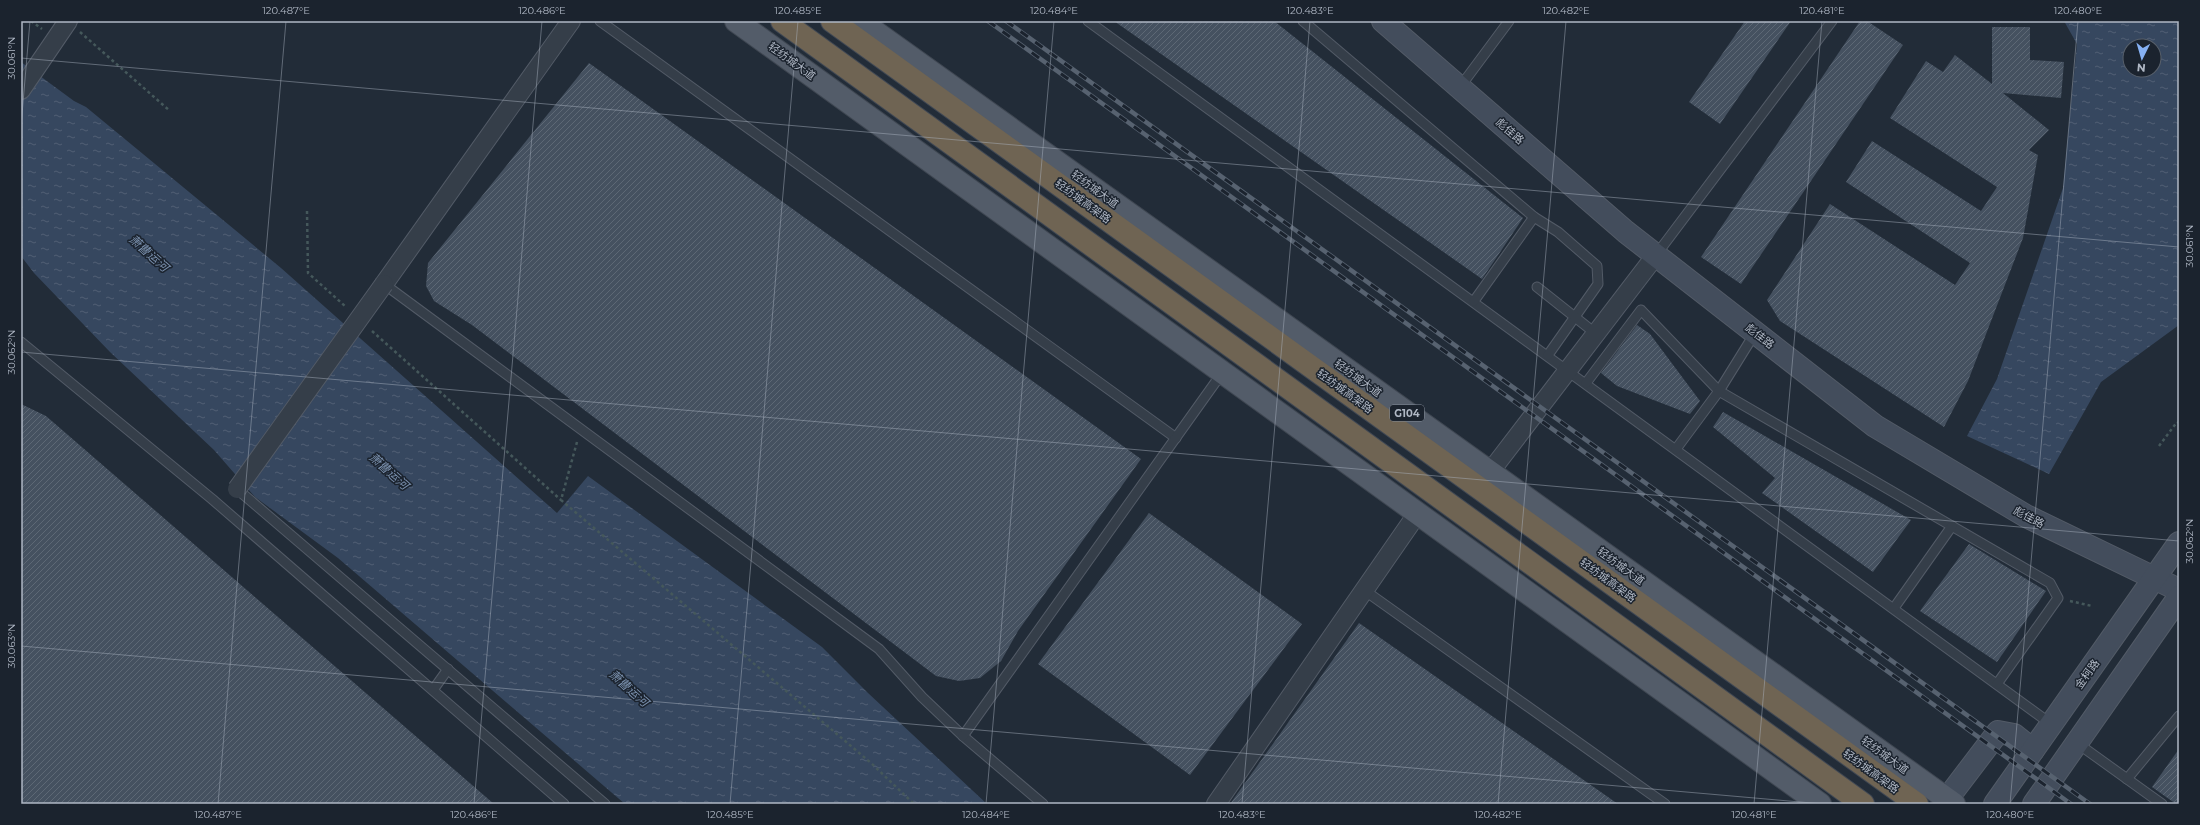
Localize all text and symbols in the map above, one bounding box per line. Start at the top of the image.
text: 120.487°E [262,4,310,17]
text: 120.486°E [518,4,566,17]
text: 120.485°E [774,4,822,17]
text: 120.484°E [1030,4,1078,17]
text: 120.483°E [1286,4,1334,17]
text: 120.482°E [1542,4,1590,17]
text: 120.481°E [1799,4,1845,17]
text: 120.480°E [2054,4,2102,17]
text: 30.061°N [5,37,18,79]
north arrow [2122,38,2162,78]
street label: 轻纺城大道 [766,39,818,83]
text: N [2136,61,2146,75]
street label: 彪佳路 [1493,115,1527,147]
street label: 轻纺城大道 [1069,167,1121,211]
street label: 轻纺城高架路 [1052,176,1114,226]
text: 30.061°N [2183,225,2196,267]
water label: 萧曹运河 [126,231,173,276]
street label: 彪佳路 [1743,320,1777,352]
text: 30.062°N [5,330,18,374]
street label: 轻纺城大道 [1332,356,1384,400]
street label: 轻纺城高架路 [1314,366,1376,416]
road number: G104 [1390,405,1424,421]
water label: 萧曹运河 [366,449,413,494]
street label: 彪佳路 [2011,503,2047,531]
text: 30.062°N [2183,519,2196,563]
street label: 轻纺城大道 [1595,544,1647,588]
street label: 轻纺城高架路 [1577,555,1639,605]
text: 30.063°N [5,624,18,668]
street label: 金柯路 [2072,656,2102,692]
water label: 萧曹运河 [606,666,653,711]
street label: 轻纺城大道 [1859,733,1911,777]
street label: 轻纺城高架路 [1840,746,1902,796]
text: 120.487°E [194,808,242,821]
text: 120.486°E [450,808,498,821]
text: 120.485°E [706,808,754,821]
text: 120.484°E [962,808,1010,821]
text: 120.483°E [1218,808,1266,821]
text: 120.482°E [1474,808,1522,821]
text: 120.481°E [1731,808,1777,821]
text: 120.480°E [1986,808,2034,821]

